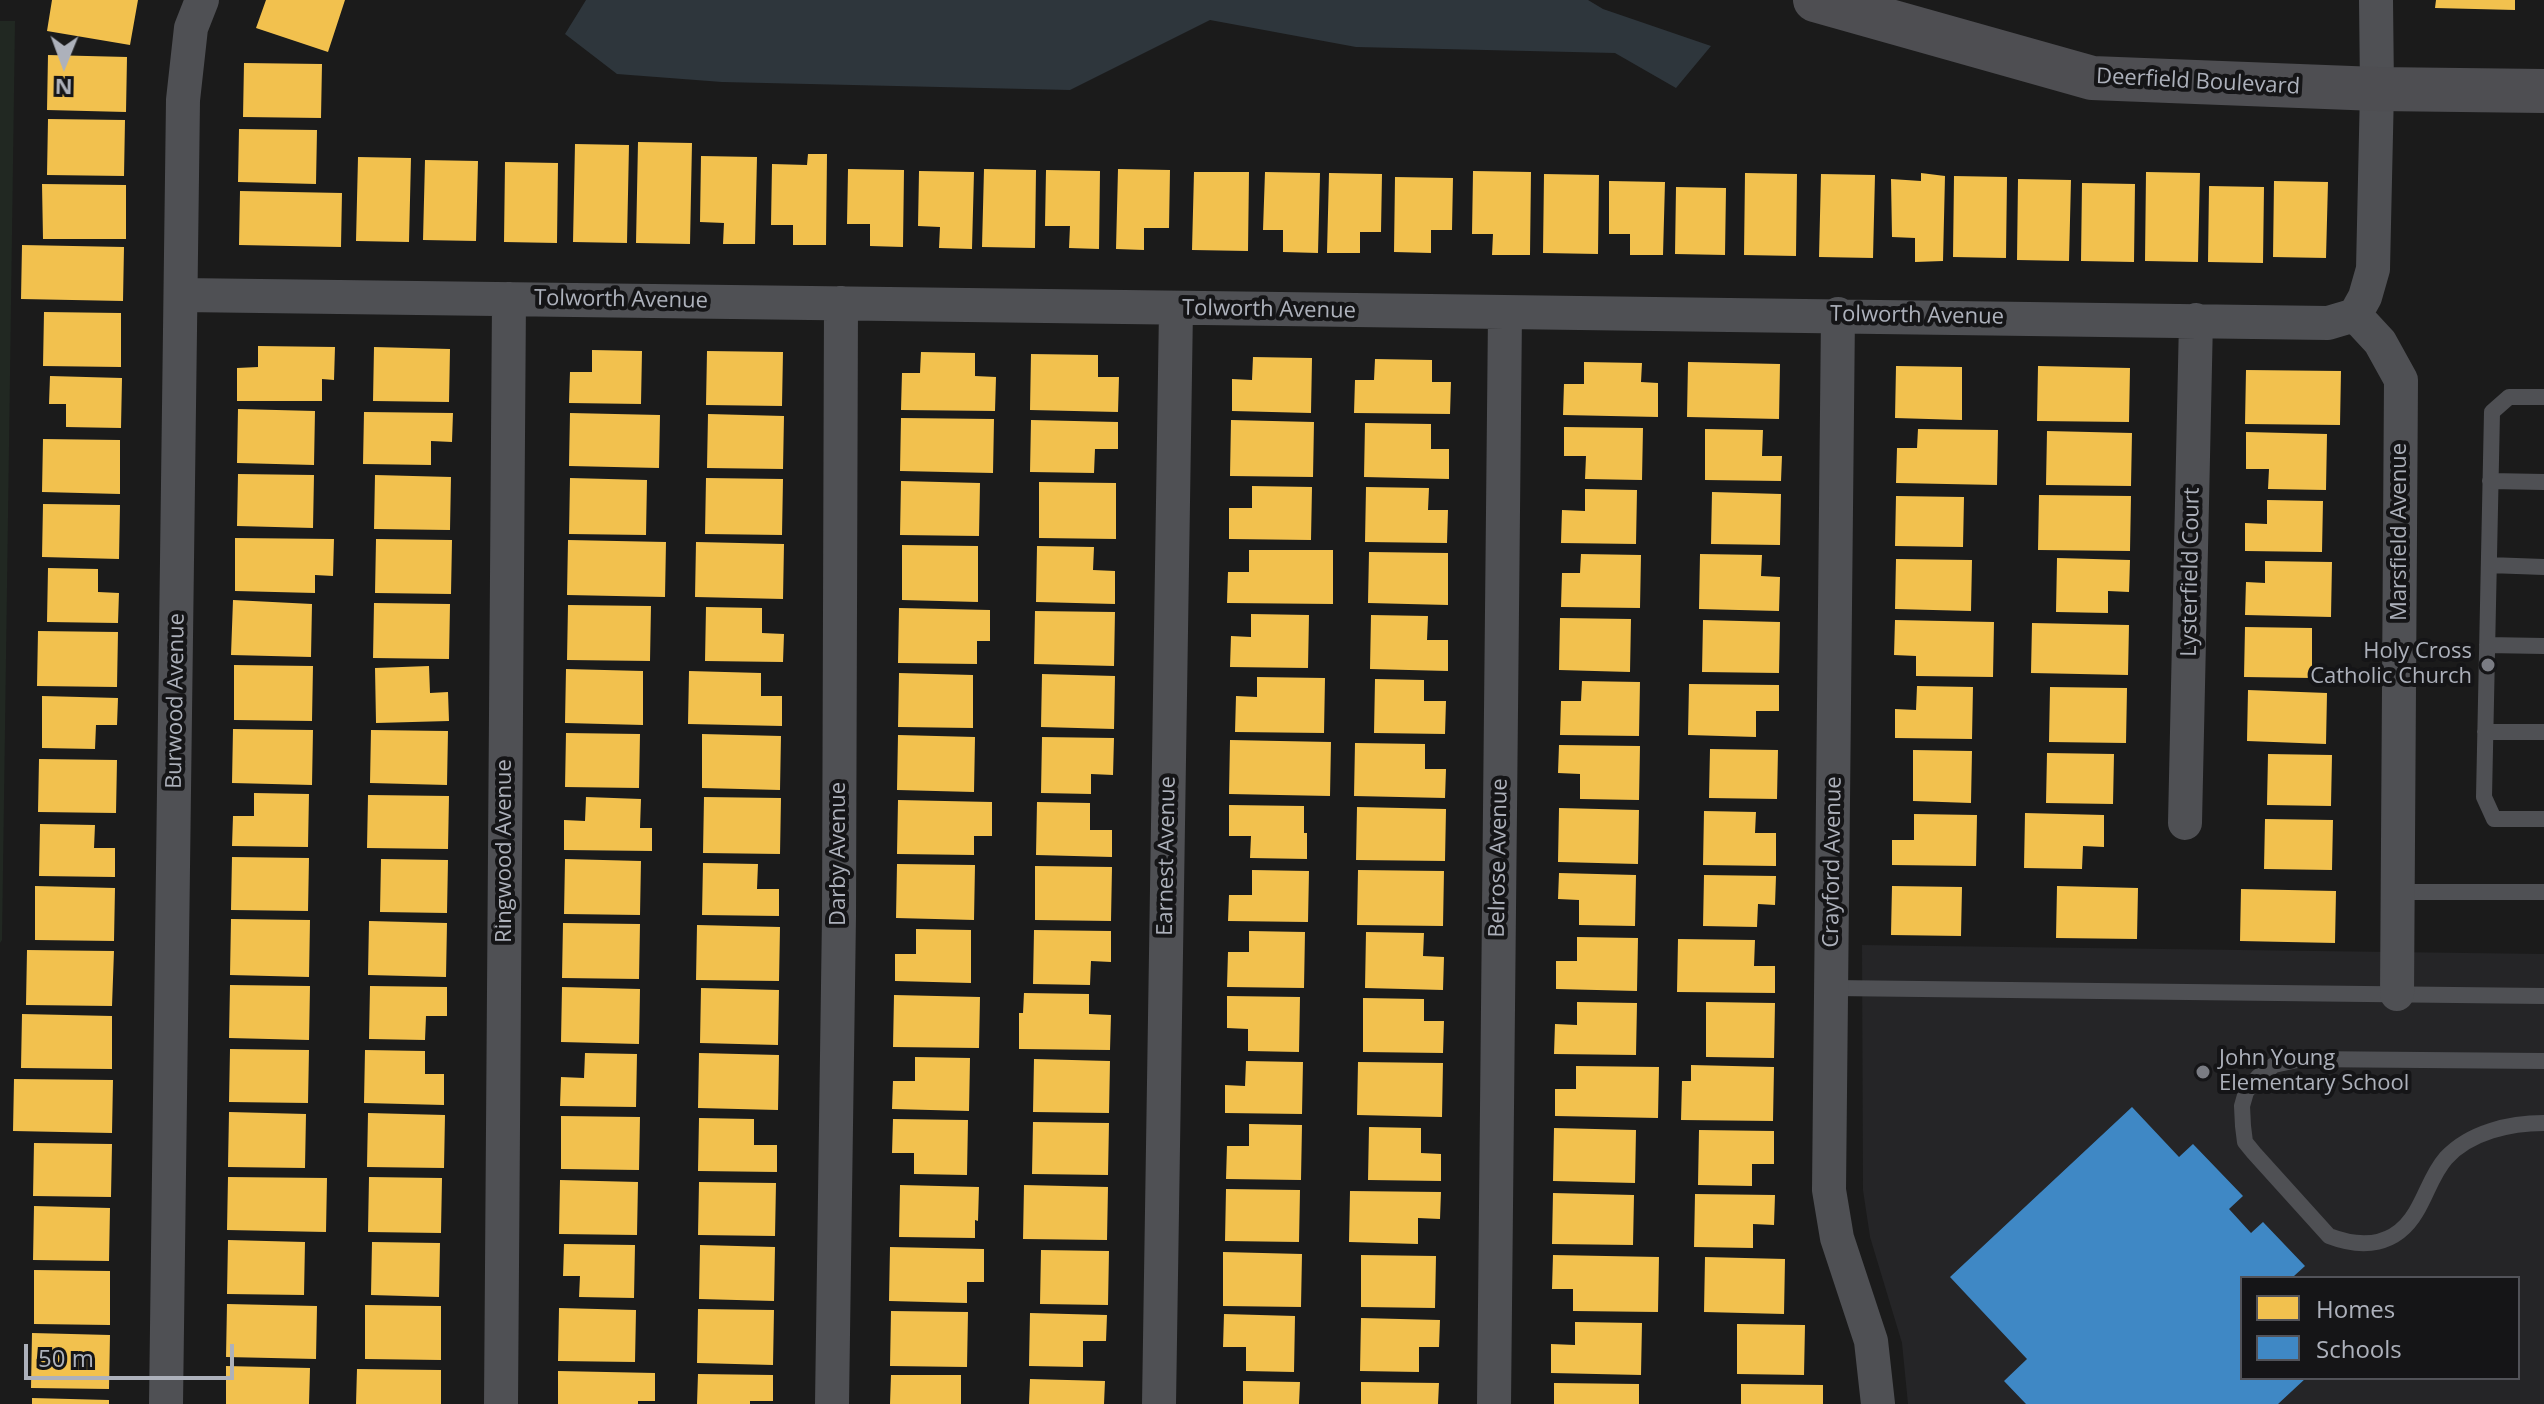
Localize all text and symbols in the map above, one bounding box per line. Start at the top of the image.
north arrow [24,24,104,104]
street label: Deerfield Boulevard [2095,63,2301,101]
text: N [54,73,73,103]
street label: Tolworth Avenue [534,285,708,315]
street label: Tolworth Avenue [1182,295,1356,325]
street label: Tolworth Avenue [1830,301,2004,331]
street label: Marsfield Avenue [2387,443,2413,621]
street label: Lysterfield Court [2176,487,2206,657]
street label: Burwood Avenue [161,613,191,789]
place label: Holy Cross Catholic Church [2310,639,2472,690]
marker: Holy Cross Catholic Church [2479,656,2497,674]
street label: Ringwood Avenue [492,759,518,943]
street label: Earnest Avenue [1152,776,1182,936]
street label: Crayford Avenue [1818,776,1848,948]
street label: Belrose Avenue [1484,778,1514,938]
street label: Darby Avenue [826,782,852,926]
place label: John Young Elementary School [2219,1046,2409,1098]
marker: John Young Elementary School [2194,1063,2212,1081]
legend [2240,1276,2520,1380]
text: Homes [2316,1292,2395,1325]
scale bar [28,1328,238,1378]
text: Schools [2316,1332,2402,1365]
text: 50 m [38,1341,94,1374]

